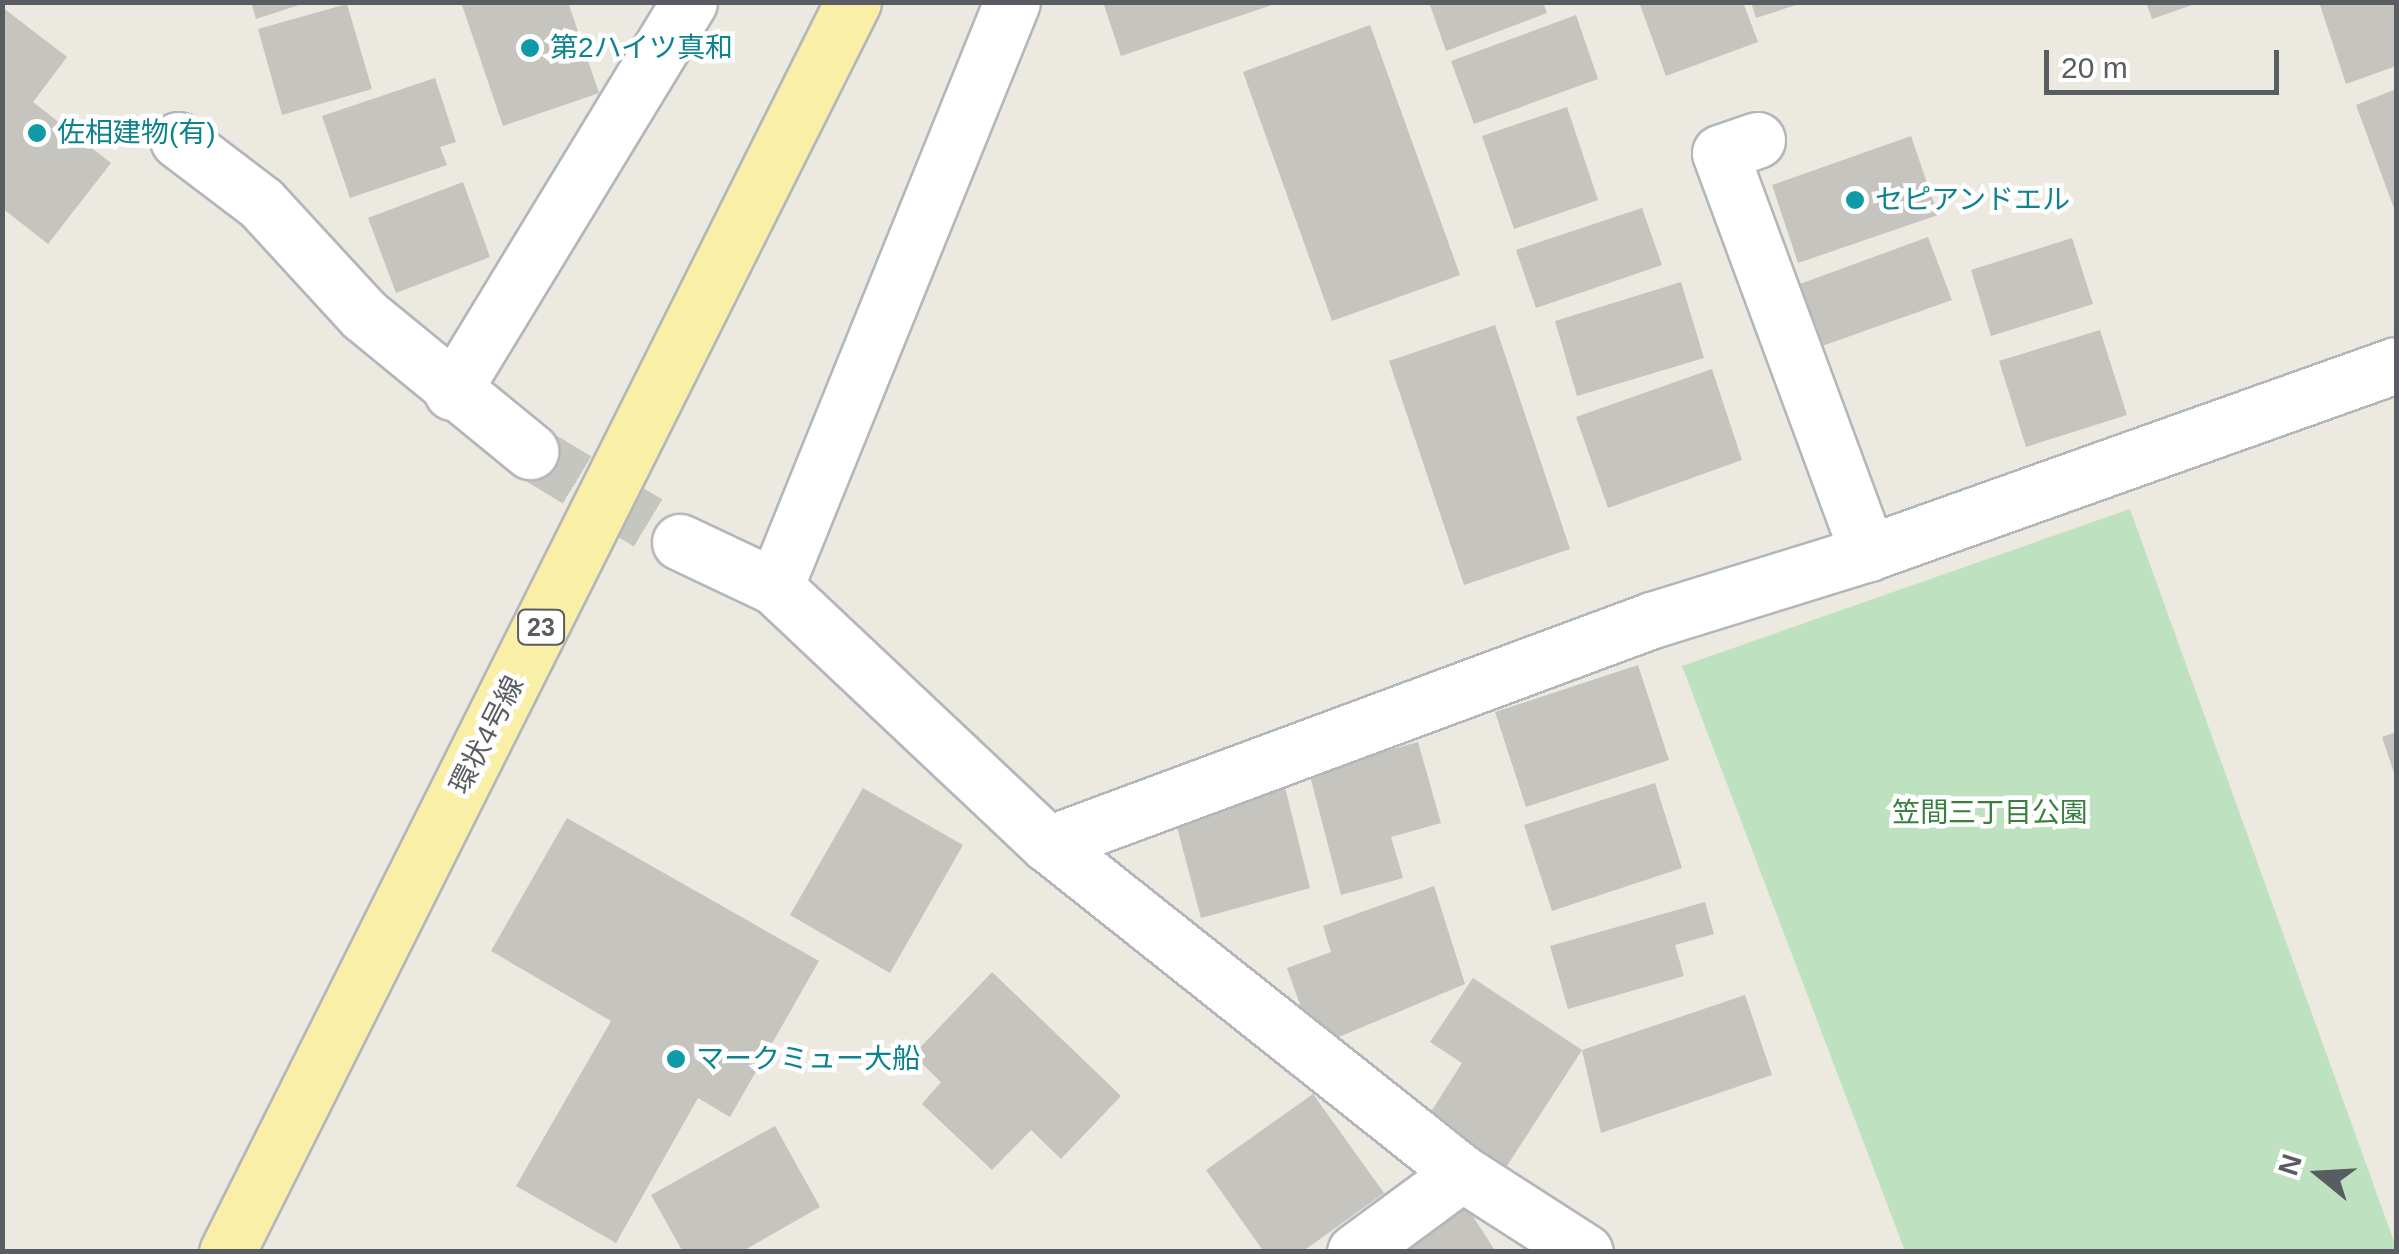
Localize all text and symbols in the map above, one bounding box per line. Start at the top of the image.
scale bar [2049,30,2284,92]
place label: 第2ハイツ真和 [550,31,734,65]
marker: 第2ハイツ真和 [519,37,541,59]
text: 20 m [2061,51,2128,84]
place label: 佐相建物(有) [57,116,216,150]
marker: 佐相建物(有) [26,122,48,144]
place label: セピアンドエル [1875,183,2071,217]
marker: セピアンドエル [1844,189,1866,211]
road number: 23 [516,607,566,647]
street label: 環状4号線 [443,671,531,799]
park label: 笠間三丁目公園 [1892,796,2088,830]
place label: マークミュー大船 [696,1042,920,1076]
marker: マークミュー大船 [665,1048,687,1070]
north arrow [2269,1124,2369,1224]
text: N [2272,1150,2308,1179]

